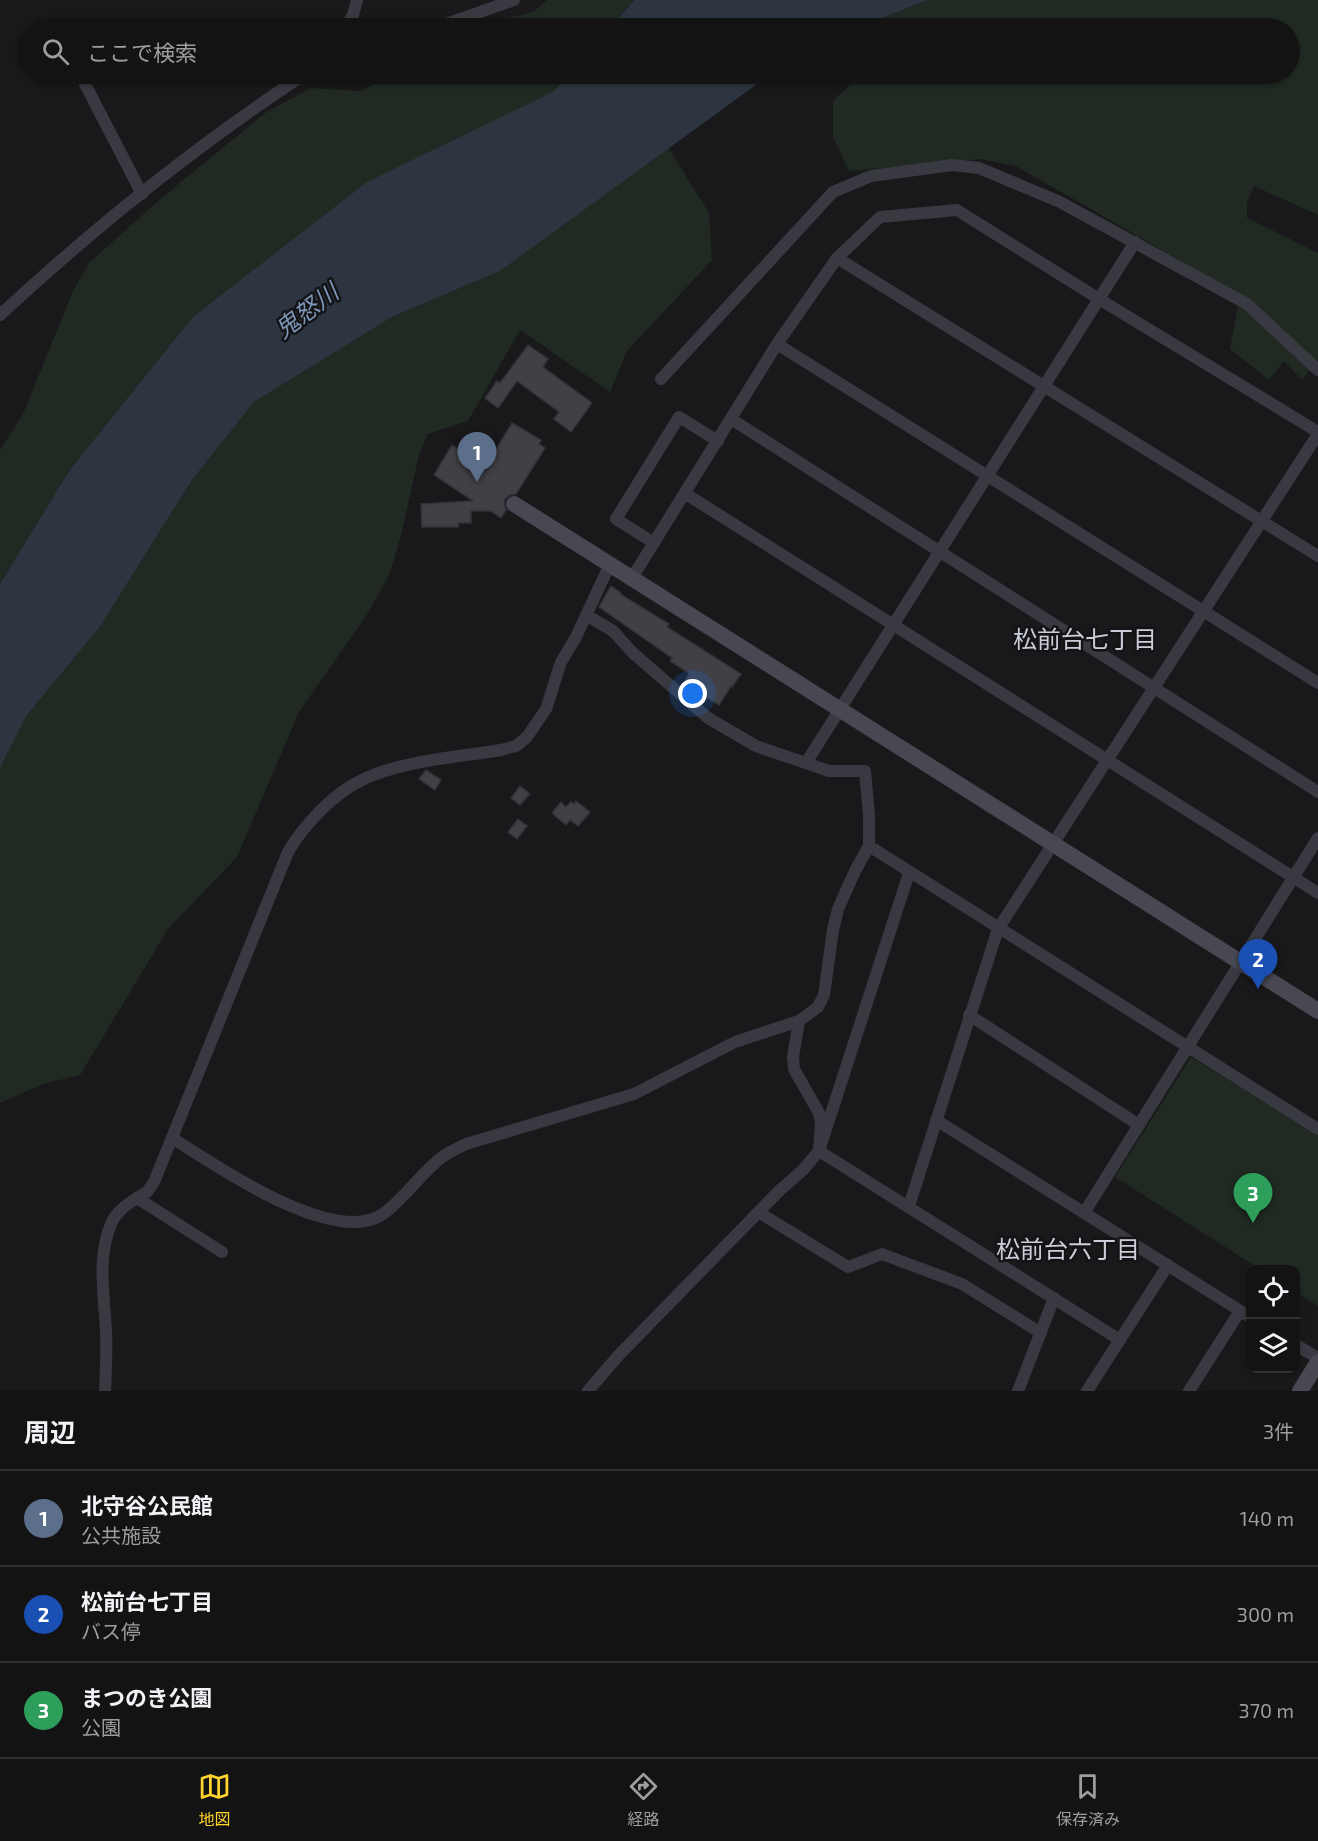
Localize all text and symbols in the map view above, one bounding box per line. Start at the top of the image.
search box [18,18,1300,84]
icon: search [39,35,72,68]
text: ここで検索 [87,39,197,65]
water label: 鬼怒川 [269,275,346,343]
pin: 1 [458,432,496,482]
district label: 松前台七丁目 [1013,624,1157,653]
your location [678,679,707,708]
pin: 2 [1238,940,1278,989]
pin: 3 [1234,1174,1272,1223]
district label: 松前台六丁目 [996,1234,1140,1263]
map controls [1246,1265,1300,1373]
button: locate [1246,1265,1300,1319]
button: layers [1246,1319,1300,1373]
text: 周辺 [24,1416,76,1447]
text: 3件 [1263,1419,1294,1443]
text: 北守谷公民館 [81,1492,213,1518]
text: 1 [39,1506,48,1530]
text: 140 m [1240,1506,1294,1530]
text: 公共施設 [81,1523,161,1547]
text: 松前台七丁目 [81,1588,213,1614]
text: 2 [38,1602,49,1626]
text: 300 m [1237,1602,1294,1626]
text: バス停 [81,1619,141,1643]
text: まつのき公園 [81,1684,212,1710]
text: 3 [38,1698,49,1722]
text: 370 m [1239,1698,1294,1722]
text: 公園 [81,1715,121,1739]
tab: 地図 [198,1770,231,1830]
tab: 経路 [627,1770,660,1830]
tab: 保存済み [1056,1770,1120,1830]

